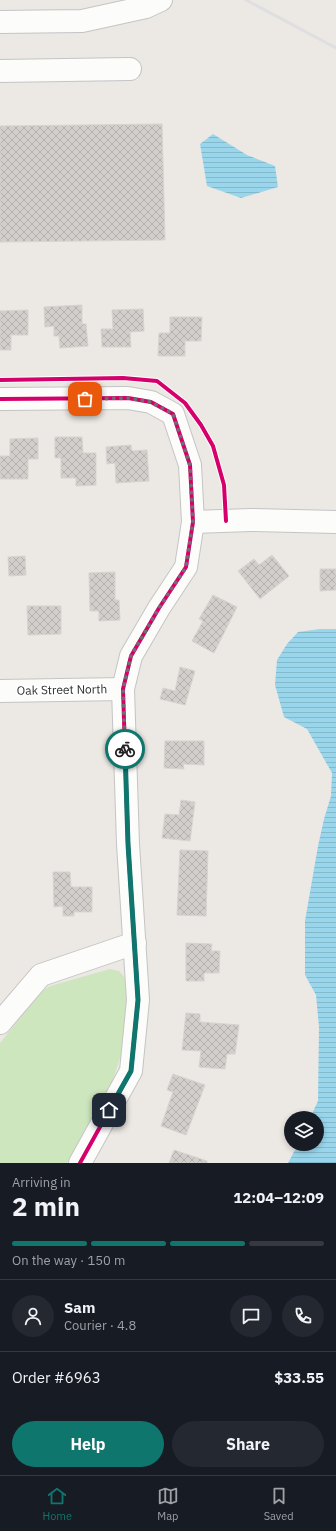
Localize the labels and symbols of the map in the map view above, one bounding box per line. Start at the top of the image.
pin [68,382,102,416]
street label: Oak Street North [17,681,107,698]
courier [105,729,145,769]
pin [92,1093,126,1127]

